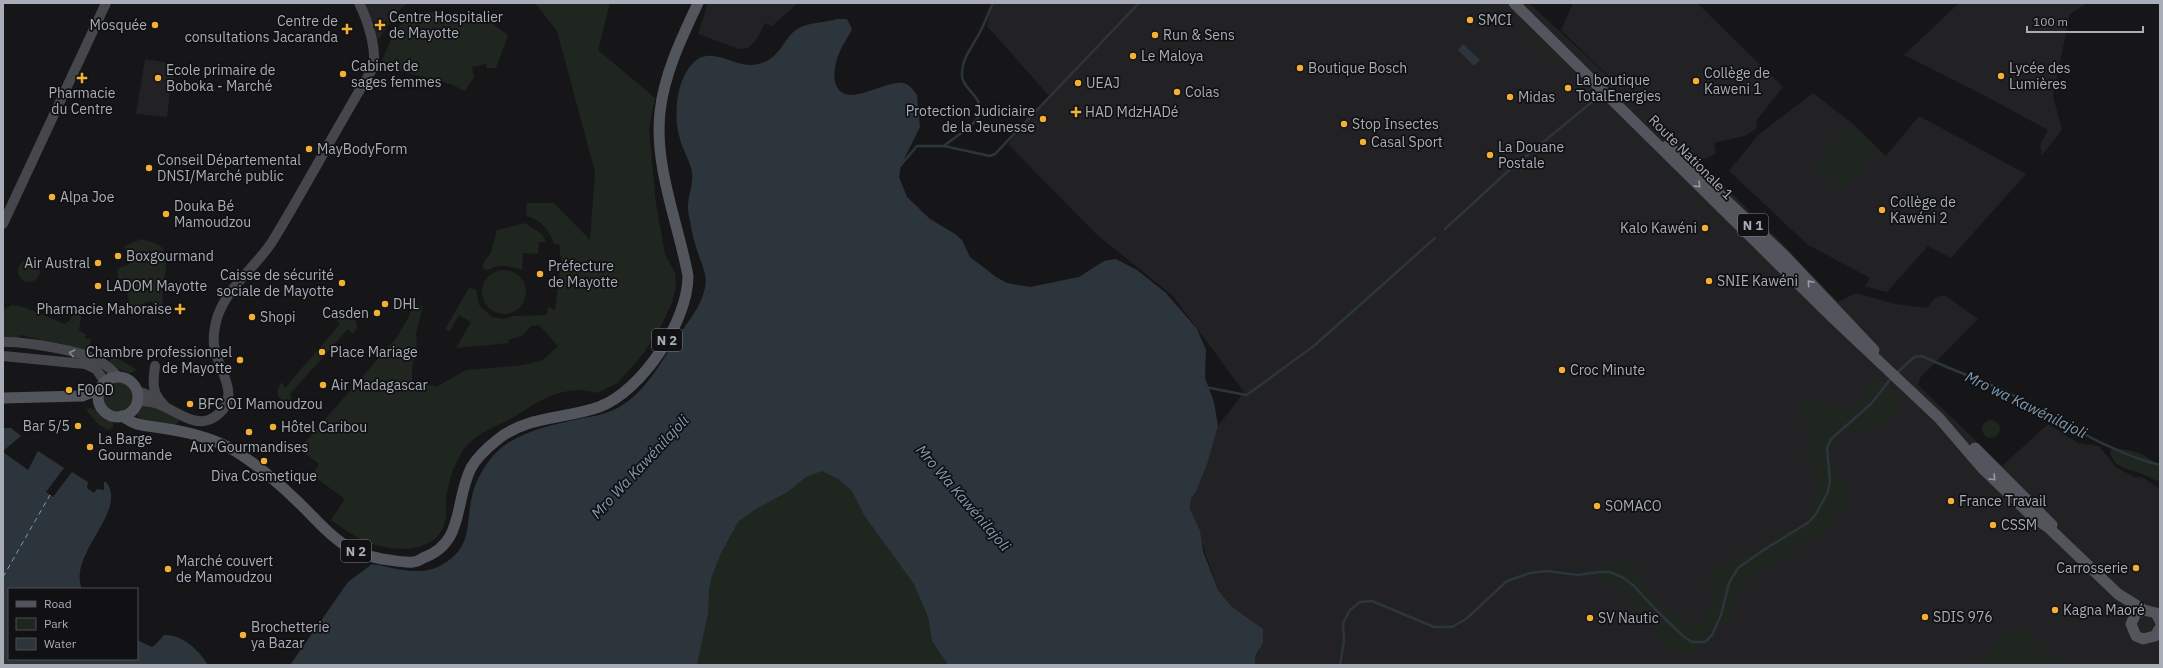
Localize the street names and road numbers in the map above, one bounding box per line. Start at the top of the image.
street label: Route Nationale 1 [1645,111,1737,203]
road number: N 1 [1738,214,1768,236]
road number: N 2 [652,329,682,351]
road number: N 2 [341,540,371,562]

